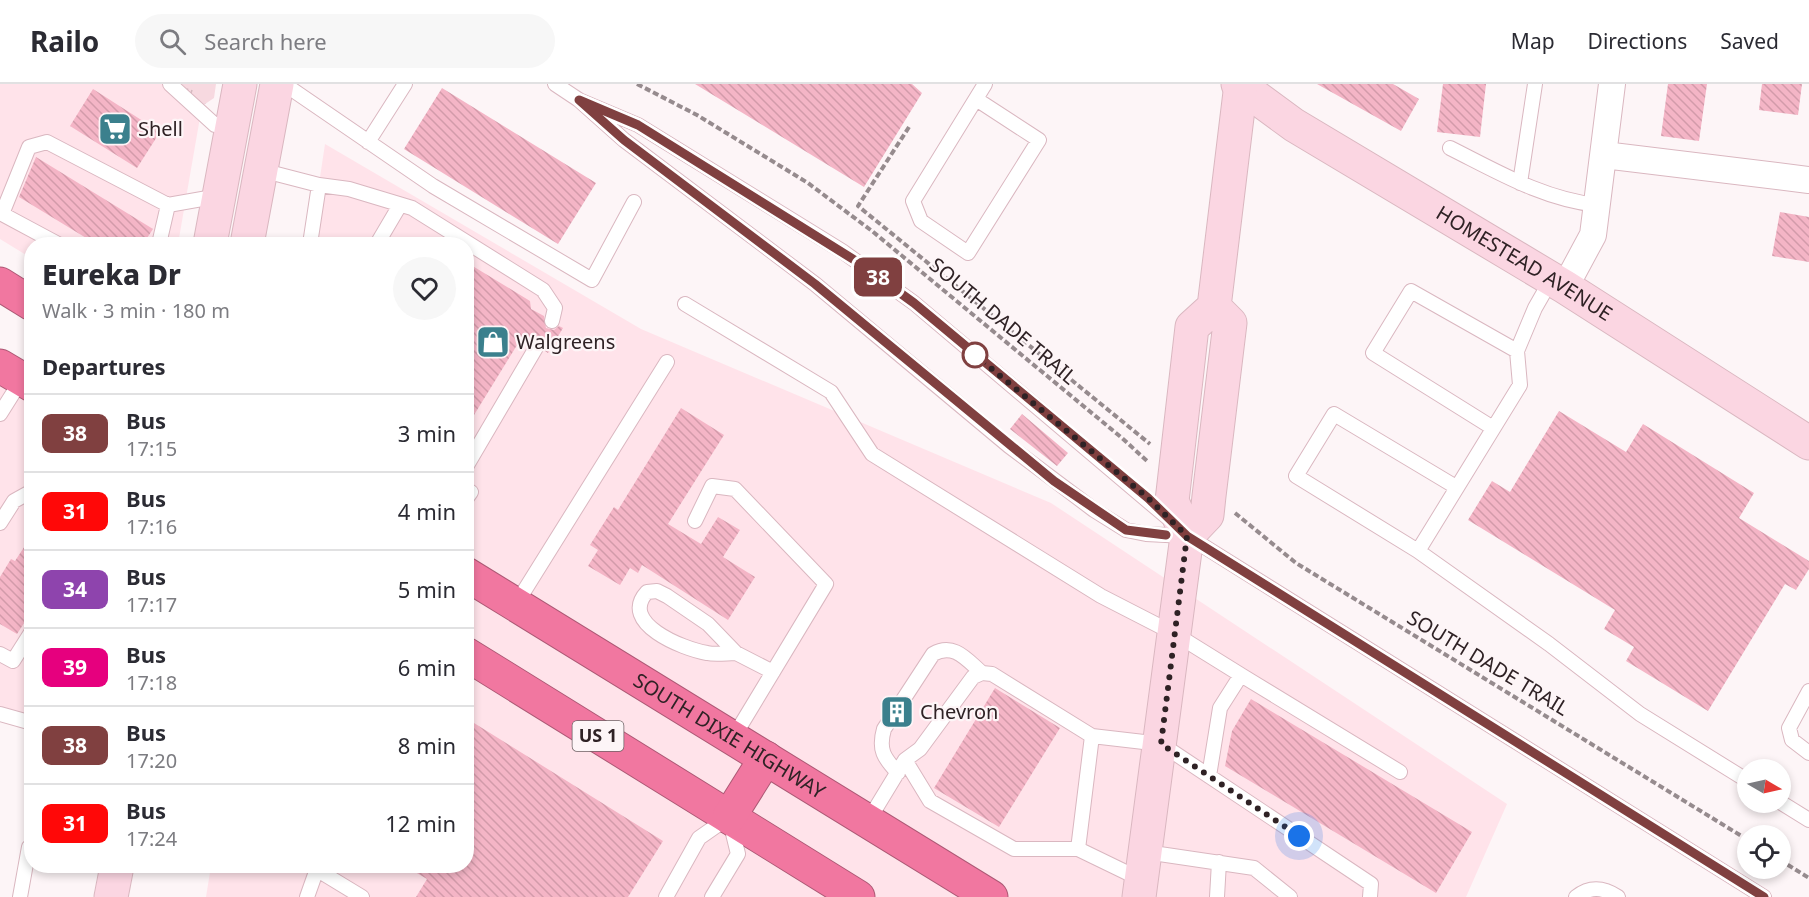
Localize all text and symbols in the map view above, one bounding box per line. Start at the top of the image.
search box [135,14,555,68]
text: Railo [30,22,99,60]
icon: search [156,25,189,58]
text: Search here [204,26,327,56]
text: Map [1511,27,1555,55]
text: Directions [1588,27,1687,55]
text: Saved [1720,27,1779,55]
supermarket icon: Shell [97,111,133,147]
place label: Shell [138,115,183,142]
street label: HOMESTEAD AVENUE [1431,199,1618,327]
street label: SOUTH DADE TRAIL [924,251,1082,390]
text: Eureka Dr [42,255,181,293]
button: heart [393,257,456,320]
line badge: 38 [851,258,905,296]
text: 38 [866,263,890,291]
text: Walk · 3 min · 180 m [42,297,230,324]
shop icon: Walgreens [475,324,511,360]
place label: Walgreens [516,328,615,355]
unlabelled marker [962,342,988,368]
text: Departures [42,351,166,381]
text: Bus [126,405,166,435]
text: 3 min [398,418,456,448]
text: 38 [63,419,87,447]
text: 17:15 [126,435,177,462]
text: Bus [126,483,166,513]
text: 4 min [398,496,456,526]
text: 31 [63,497,87,525]
text: 17:16 [126,513,177,540]
text: Bus [126,561,166,591]
text: 5 min [398,574,456,604]
text: 34 [63,575,87,603]
text: 17:17 [126,591,177,618]
street label: SOUTH DADE TRAIL [1402,604,1574,721]
text: Bus [126,639,166,669]
text: 6 min [398,652,456,682]
text: 39 [63,653,87,681]
street label: SOUTH DIXIE HIGHWAY [629,666,831,805]
text: 17:18 [126,669,177,696]
building icon: Chevron [879,694,915,730]
place label: Chevron [920,698,998,725]
text: Bus [126,717,166,747]
road number: US 1 [572,721,624,751]
text: 8 min [398,730,456,760]
text: 38 [63,731,87,759]
text: 17:20 [126,747,177,774]
north arrow [1737,759,1791,813]
map controls [1737,759,1791,879]
text: Bus [126,795,166,825]
text: 12 min [385,808,456,838]
text: 31 [63,809,87,837]
your location [1284,821,1314,851]
text: 17:24 [126,825,177,852]
button: locate [1737,825,1791,879]

